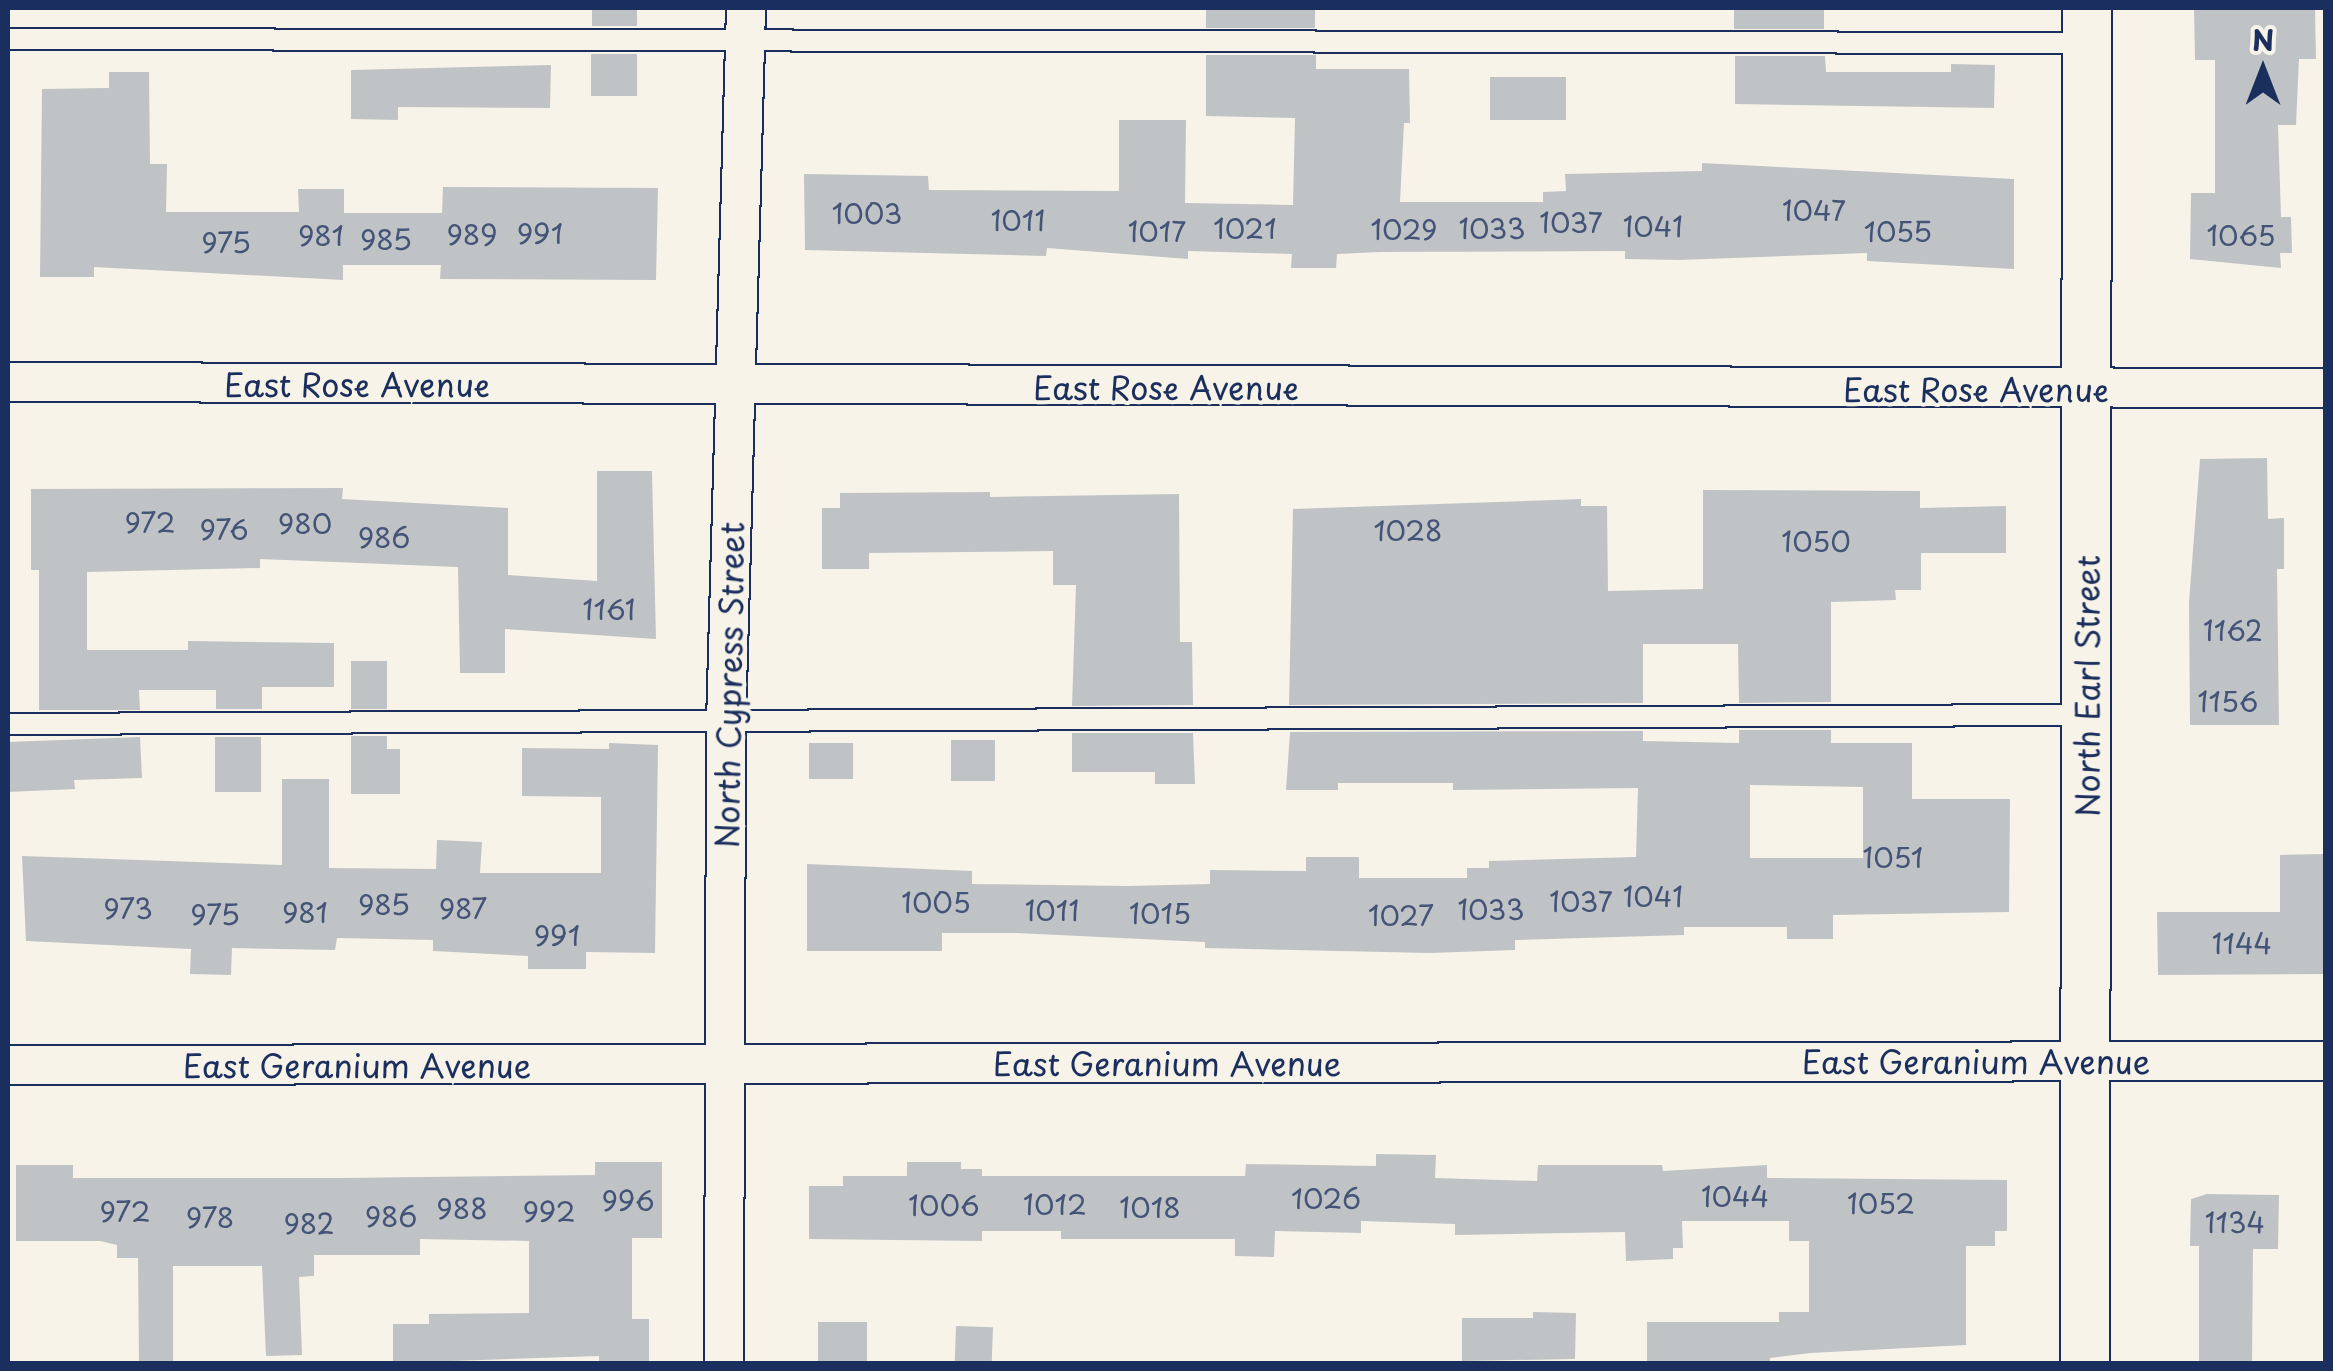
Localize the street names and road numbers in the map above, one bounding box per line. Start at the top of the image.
street label: East Rose Avenue [224,365,490,403]
street label: East Rose Avenue [1033,368,1299,406]
street label: East Rose Avenue [1843,370,2109,408]
street label: North Cypress Street [707,521,751,849]
street label: North Earl Street [2068,552,2106,820]
street label: East Geranium Avenue [1801,1042,2151,1080]
street label: East Geranium Avenue [992,1044,1342,1082]
street label: East Geranium Avenue [182,1046,532,1084]

